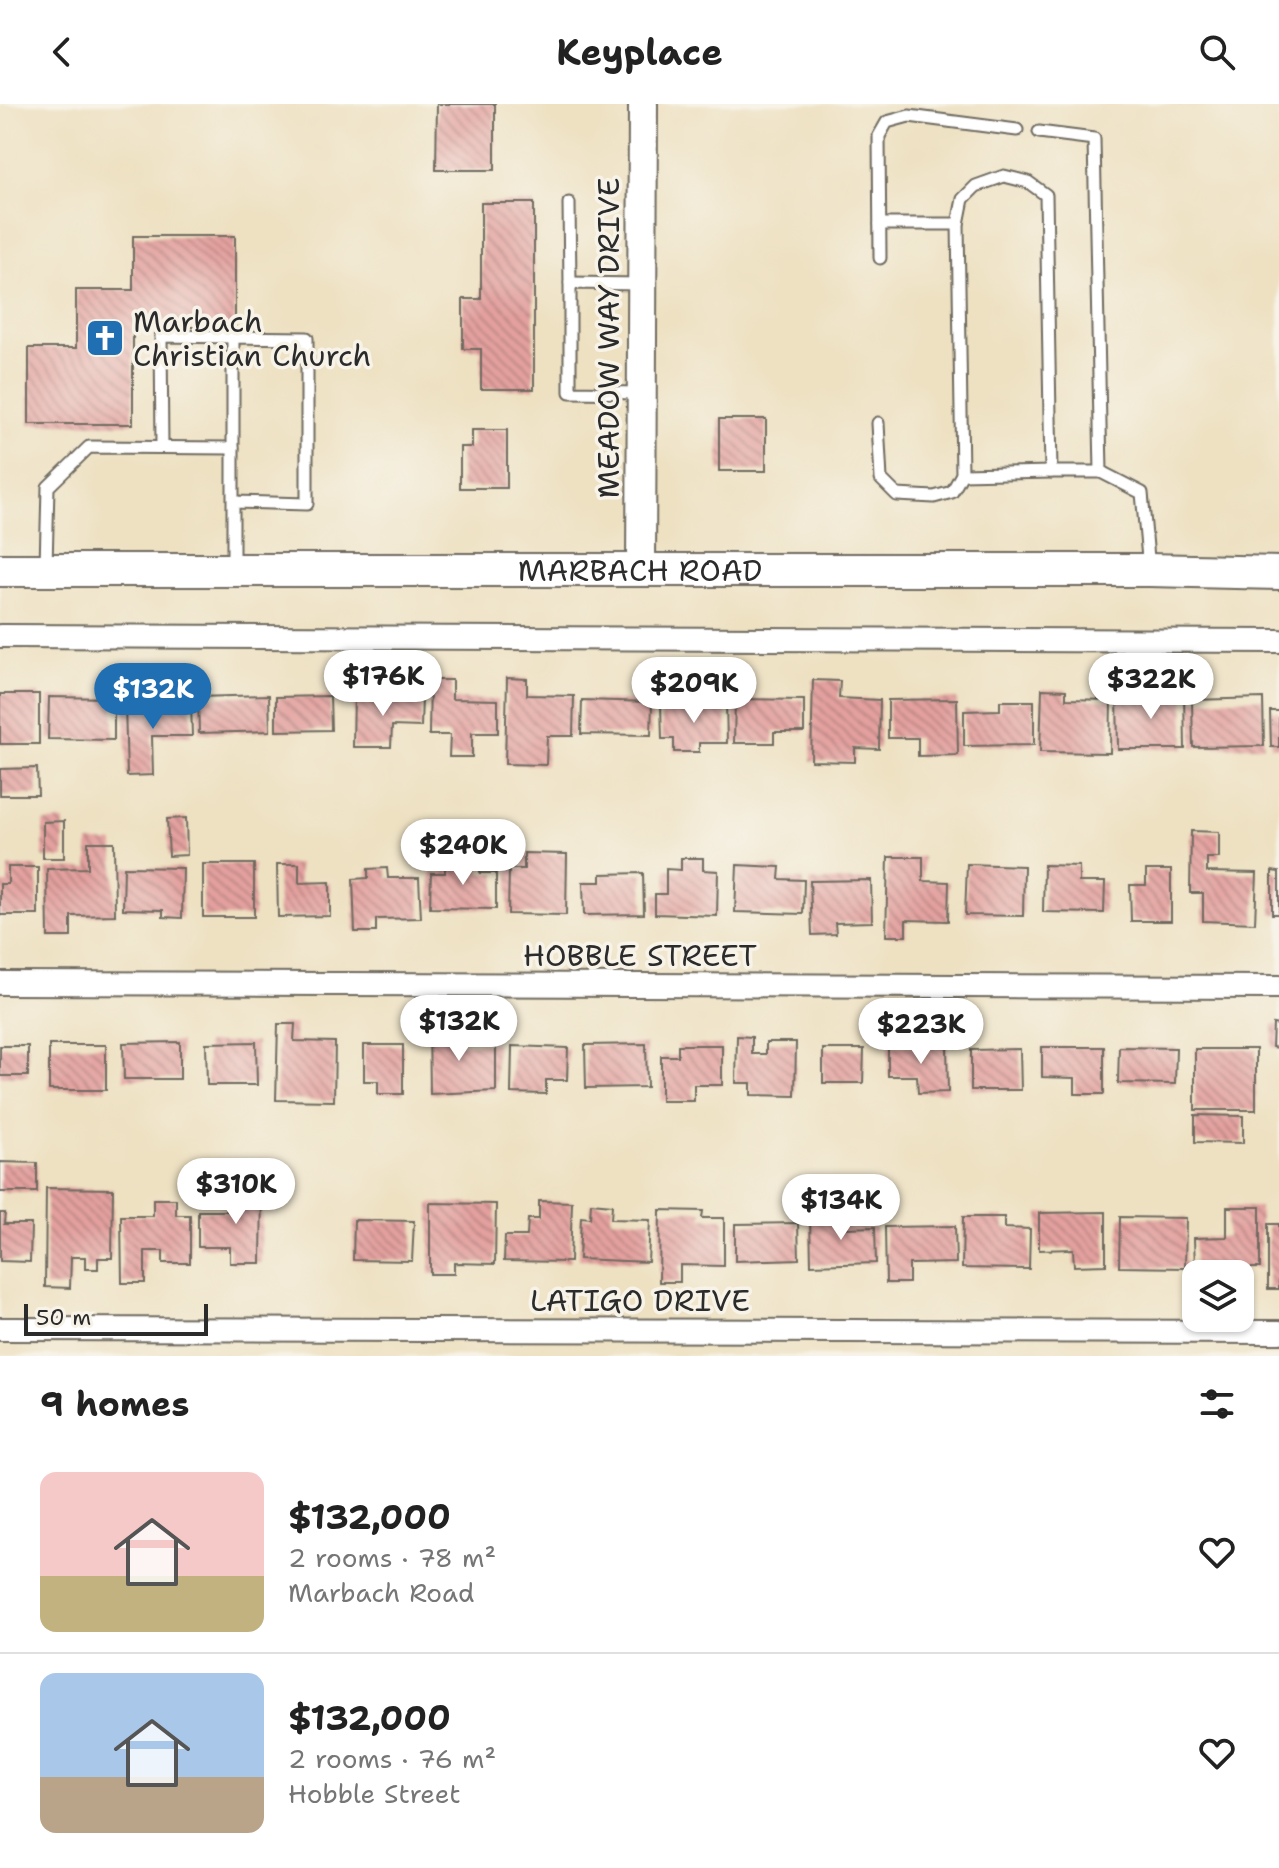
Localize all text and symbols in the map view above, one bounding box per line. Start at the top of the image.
text: Keyplace [556,28,723,77]
icon: back [40,30,84,74]
icon: search [1195,30,1239,74]
street label: MEADOW WAY DRIVE [588,178,629,498]
place label: Marbach Christian Church [133,301,371,376]
church icon: Marbach Christian Church [84,317,126,359]
street label: MARBACH ROAD [518,550,762,591]
pin: $176K [327,650,439,718]
pin: $322K [1095,653,1207,721]
pin: $209K [638,657,750,725]
text: $176K [342,658,424,693]
text: $322K [1107,661,1195,696]
pin: $132K [97,663,209,731]
text: $209K [650,665,738,700]
text: $132K [112,671,194,706]
pin: $240K [407,819,519,887]
text: $240K [419,827,507,862]
street label: HOBBLE STREET [523,935,757,976]
pin: $132K [403,995,515,1063]
pin: $223K [865,998,977,1066]
text: $132K [418,1003,500,1038]
text: $223K [877,1006,965,1041]
pin: $310K [180,1158,292,1226]
text: $310K [195,1166,277,1201]
pin: $134K [785,1174,897,1242]
text: $134K [800,1182,882,1217]
map controls [1182,1260,1254,1332]
button: layers [1182,1260,1254,1332]
street label: LATIGO DRIVE [530,1280,750,1321]
scale bar [24,1300,208,1336]
text: 50 m [36,1303,91,1332]
text: 9 homes [40,1381,189,1427]
icon: filters [1195,1382,1239,1426]
text: $132,000 [288,1494,451,1540]
icon: home [104,1504,200,1600]
icon: heart [1195,1530,1239,1574]
text: 2 rooms · 78 m² [288,1540,496,1575]
text: Marbach Road [288,1575,475,1610]
text: $132,000 [288,1695,451,1741]
icon: home [104,1705,200,1801]
icon: heart [1195,1731,1239,1775]
text: 2 rooms · 76 m² [288,1741,496,1776]
text: Hobble Street [288,1776,461,1811]

